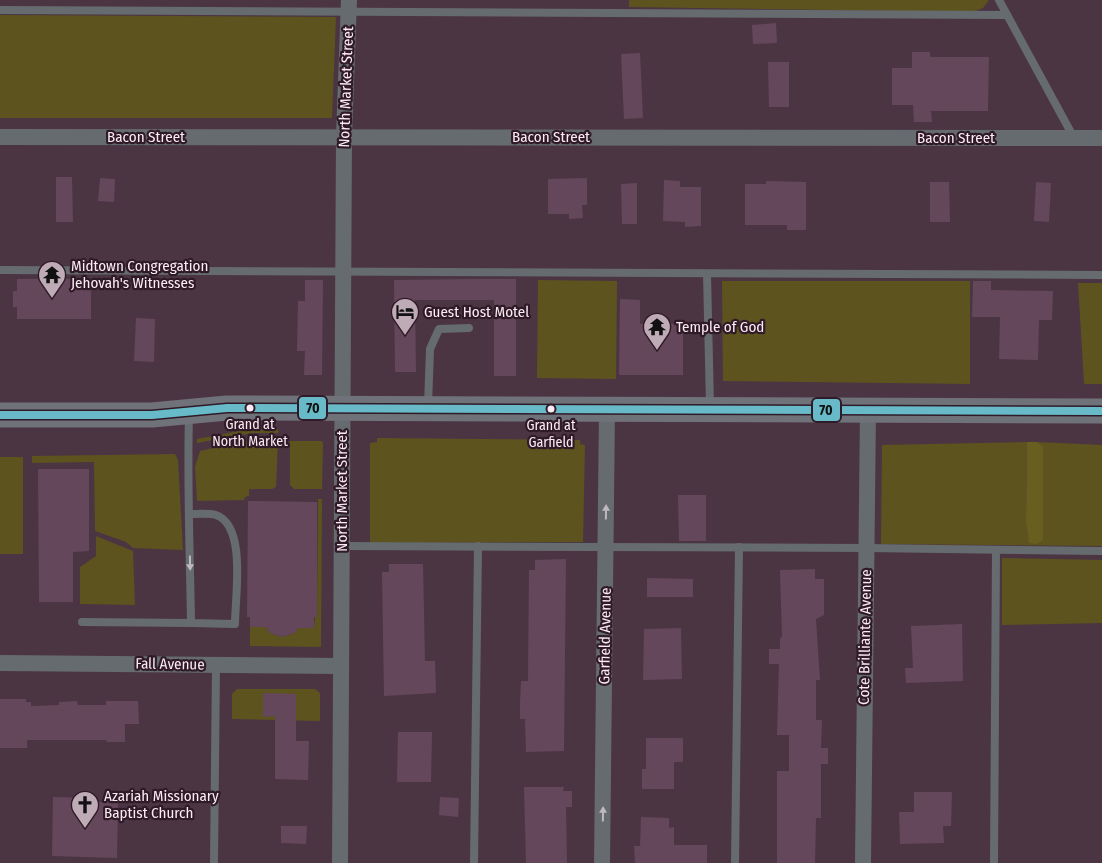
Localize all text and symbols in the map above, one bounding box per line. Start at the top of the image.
street label: North Market Street [335,26,357,148]
street label: Bacon Street [107,128,185,146]
street label: Bacon Street [512,128,590,146]
street label: Bacon Street [917,129,995,147]
place label: Midtown Congregation Jehovah's Witnesses [71,257,208,292]
temple icon: Midtown Congregation Jehovah's Witnesses [37,260,67,299]
hotel icon: Guest Host Motel [390,297,420,336]
place label: Guest Host Motel [424,303,529,321]
temple icon: Temple of God [642,312,672,351]
place label: Temple of God [676,318,764,336]
line badge: 70 [298,396,327,420]
line badge: 70 [812,398,841,422]
text: 70 [306,400,320,417]
text: 70 [819,402,833,419]
marker: Grand at North Market [245,403,255,413]
marker: Grand at Garfield [546,404,556,414]
place label: Grand at North Market [212,416,288,450]
place label: Grand at Garfield [527,417,576,451]
street label: North Market Street [333,430,351,552]
one-way arrow [602,504,610,520]
one-way arrow [186,555,194,571]
street label: Cote Brilliante Avenue [855,569,875,705]
street label: Garfield Avenue [595,587,615,685]
street label: Fall Avenue [135,654,205,674]
place label: Azariah Missionary Baptist Church [104,787,219,822]
church icon: Azariah Missionary Baptist Church [70,790,100,829]
one-way arrow [599,806,607,822]

